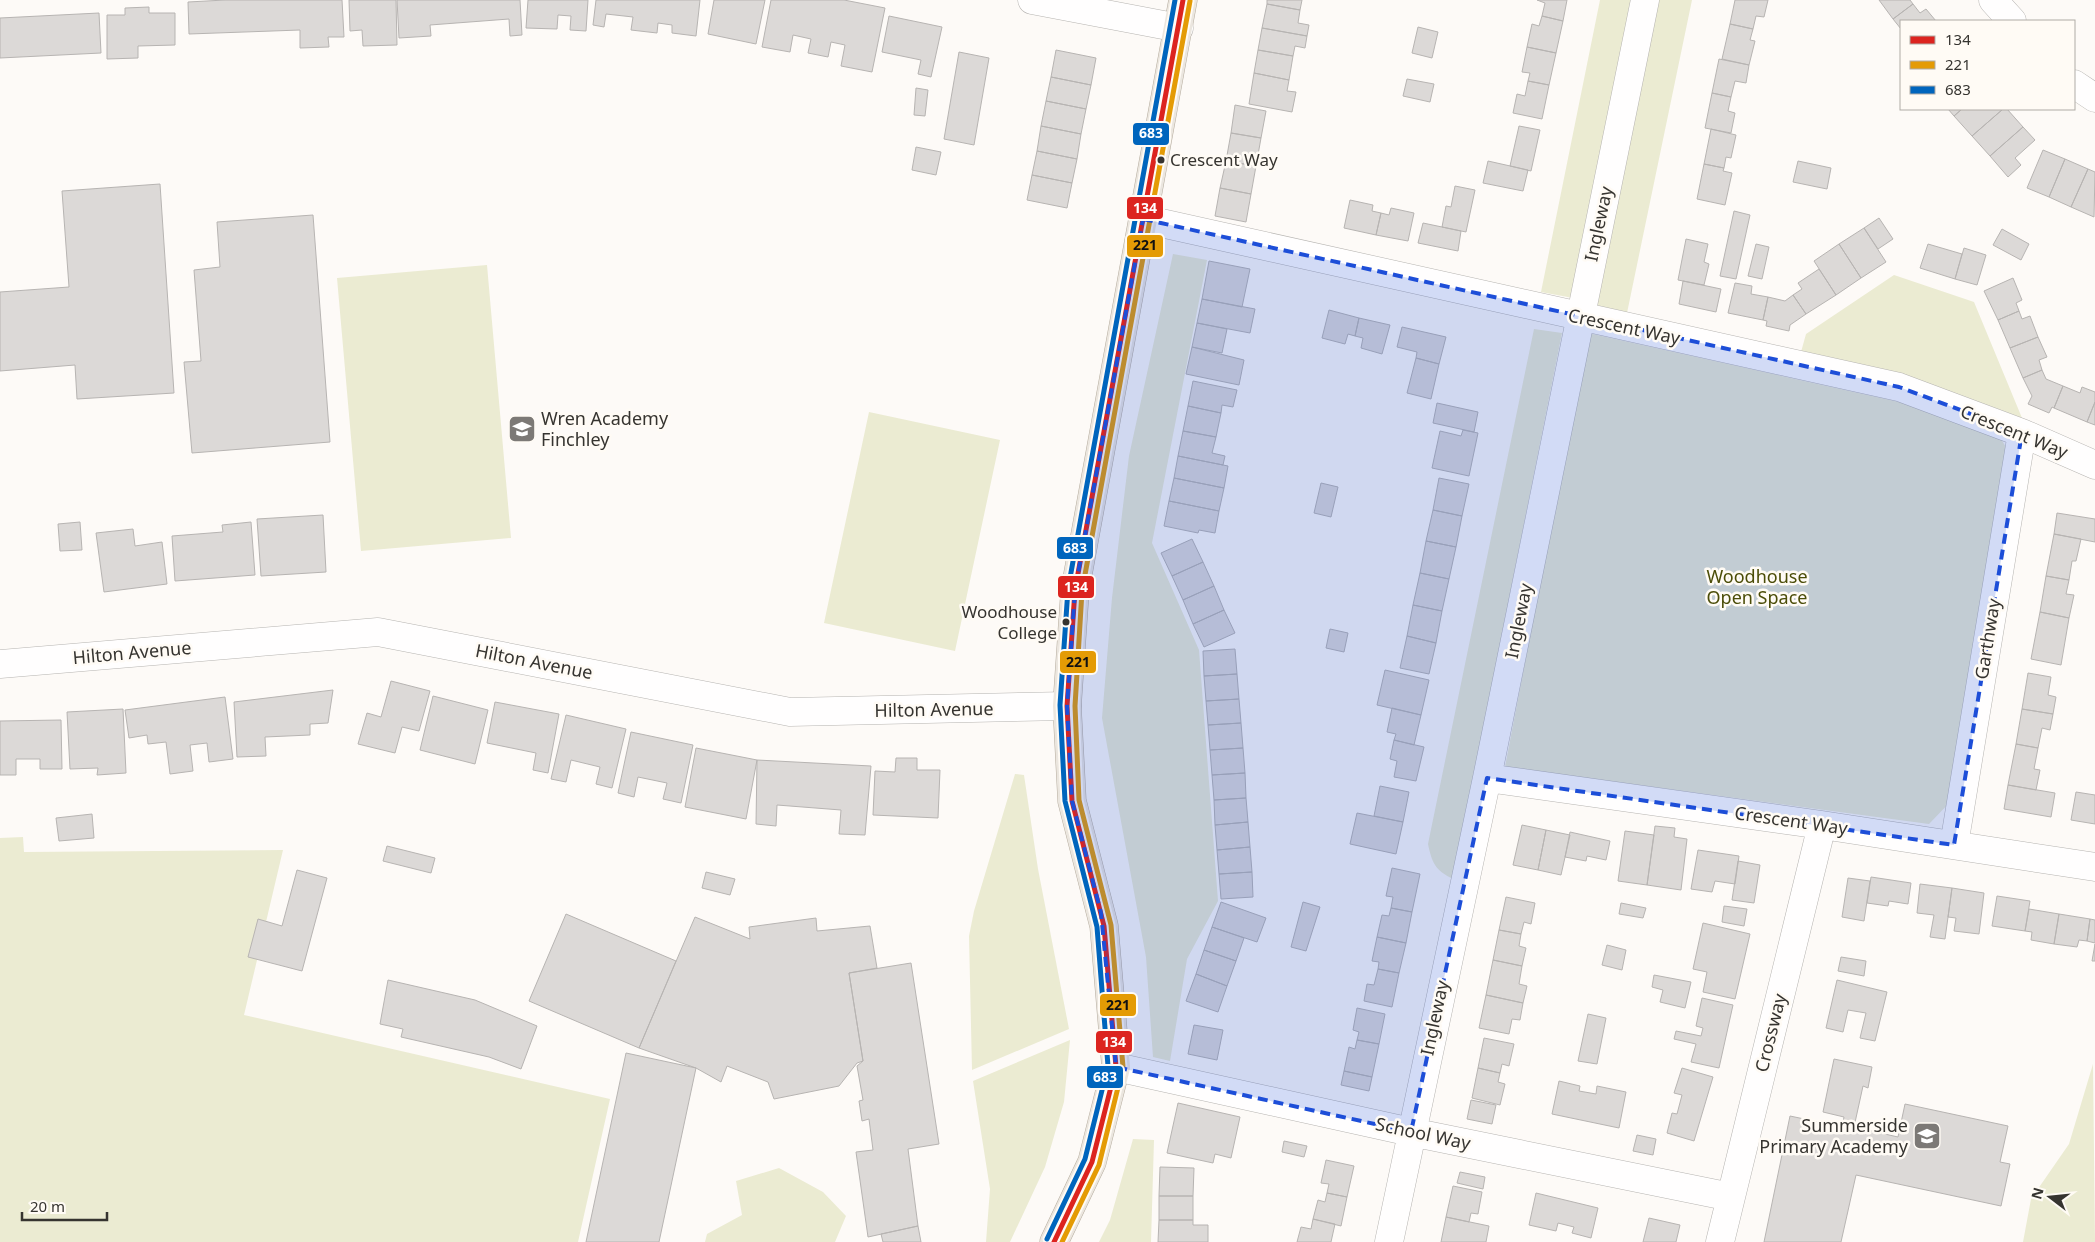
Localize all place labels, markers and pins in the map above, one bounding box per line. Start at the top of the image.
place label: Crescent Way [1170,148,1278,171]
marker: Crescent Way [1156,155,1166,165]
place label: Wren Academy Finchley [541,406,669,451]
school or university icon: Wren Academy Finchley [507,414,537,444]
place label: Woodhouse College [961,600,1057,644]
marker: Woodhouse College [1061,617,1071,627]
place label: Summerside Primary Academy [1759,1113,1909,1158]
school or university icon: Summerside Primary Academy [1912,1121,1942,1151]

